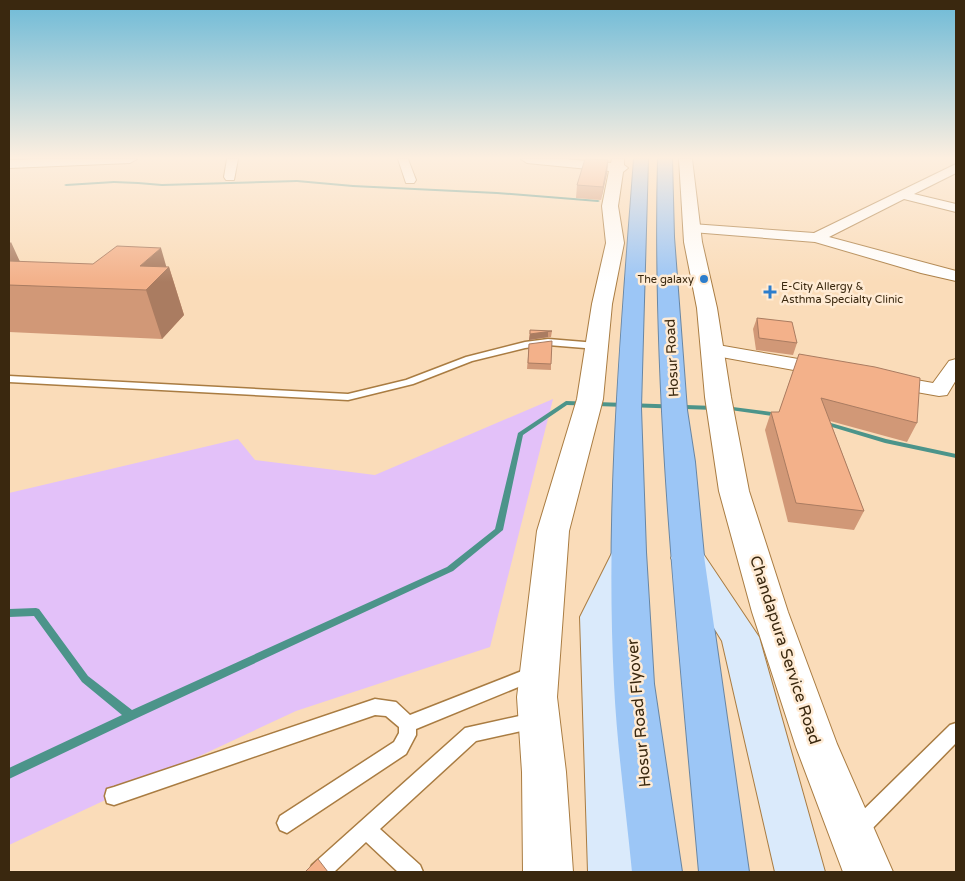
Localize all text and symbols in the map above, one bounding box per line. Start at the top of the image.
place label: The galaxy [638,273,694,286]
marker: The galaxy [698,273,710,285]
place label: E-City Allergy & Asthma Specialty Clinic [781,280,903,306]
marker: E-City Allergy & Asthma Specialty Clinic [763,285,777,299]
street label: Hosur Road [661,318,683,398]
street label: Chandapura Service Road [745,553,825,747]
street label: Hosur Road Flyover [622,637,655,788]

